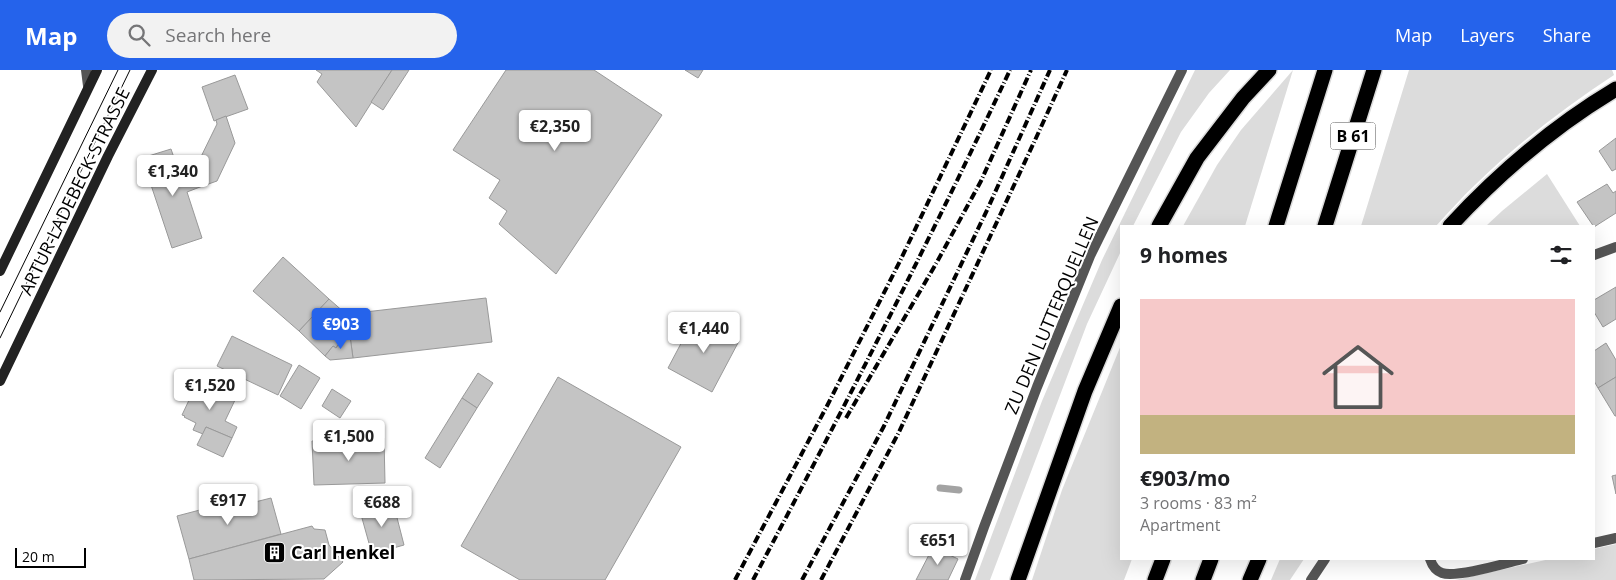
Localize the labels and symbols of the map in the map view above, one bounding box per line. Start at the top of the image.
street label: ARTUR-LADEBECK-STRASSE [13,83,135,299]
pin: €2,350 [514,109,596,152]
road number: B 61 [1330,122,1376,150]
pin: €1,340 [132,154,214,197]
street label: ZU DEN LUTTERQUELLEN [998,213,1104,417]
pin: €903 [311,308,371,350]
pin: €1,440 [663,312,745,354]
pin: €1,520 [169,368,251,411]
pin: €1,500 [308,420,390,462]
pin: €917 [198,484,258,526]
pin: €688 [352,486,412,528]
pin: €651 [908,524,968,566]
building icon: Carl Henkel [263,540,287,564]
place label: Carl Henkel [291,540,395,564]
scale bar [15,545,86,568]

